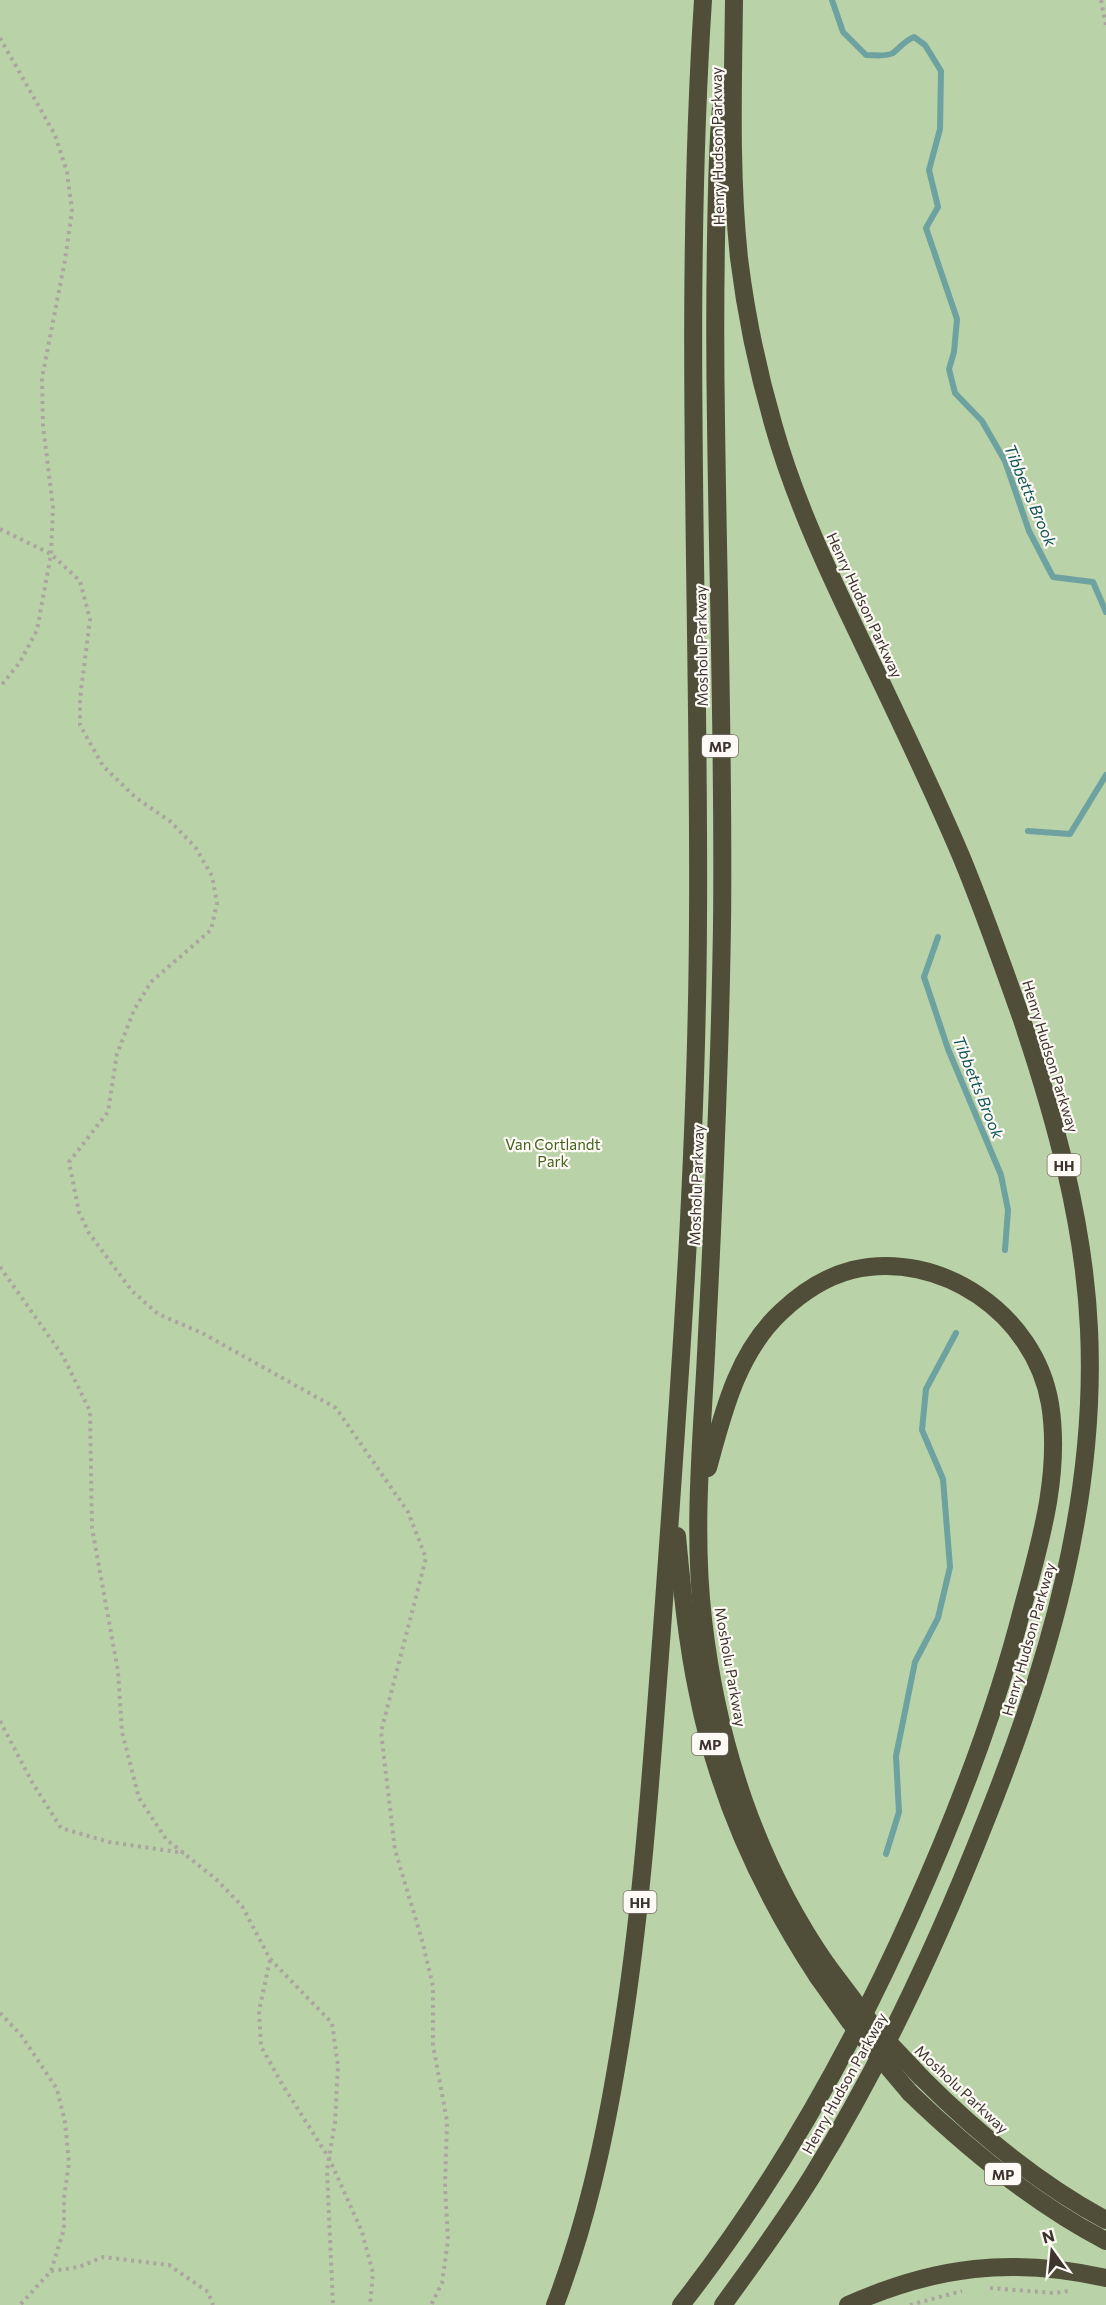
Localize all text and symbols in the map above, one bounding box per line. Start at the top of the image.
street label: Henry Hudson Parkway [707,66,727,225]
water label: Tibbetts Brook [1001,441,1061,549]
street label: Henry Hudson Parkway [823,529,907,681]
street label: Mosholu Parkway [691,585,711,707]
road number: MP [702,735,738,757]
street label: Henry Hudson Parkway [1019,978,1083,1135]
water label: Tibbetts Brook [950,1033,1008,1142]
street label: Mosholu Parkway [685,1124,707,1246]
park label: Van Cortlandt Park [505,1135,601,1170]
road number: HH [1048,1154,1080,1176]
street label: Henry Hudson Parkway [997,1560,1059,1718]
street label: Mosholu Parkway [712,1606,750,1729]
road number: MP [692,1733,728,1755]
road number: HH [624,1891,656,1913]
street label: Henry Hudson Parkway [798,2009,890,2157]
street label: Mosholu Parkway [912,2041,1013,2137]
road number: MP [985,2163,1021,2185]
north arrow [1022,2221,1082,2281]
text: N [1040,2225,1056,2247]

